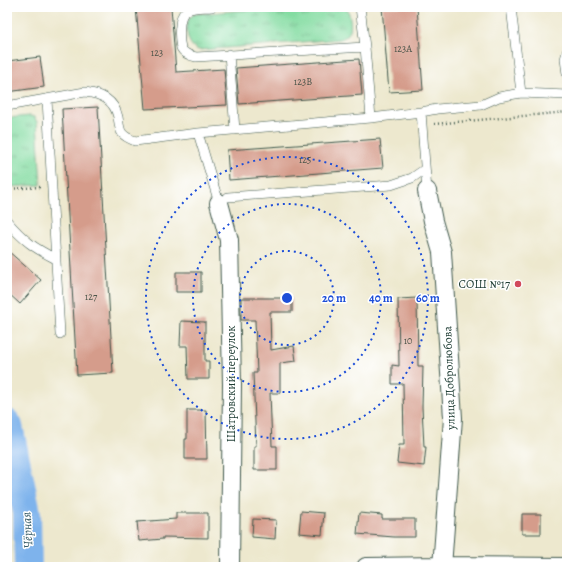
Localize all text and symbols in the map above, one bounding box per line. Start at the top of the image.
house number: 123А [394,42,412,55]
house number: 123 [151,46,163,59]
house number: 123В [294,75,312,88]
house number: 125 [299,153,311,166]
place label: СОШ №17 [459,276,511,292]
marker: СОШ №17 [513,279,523,289]
house number: 127 [85,290,98,303]
text: 20 m [322,290,346,306]
text: 40 m [369,290,393,306]
text: 60 m [416,290,440,306]
centre of rings [280,291,294,305]
street label: Шатровский переулок [223,325,239,443]
street label: улица Добролюбова [439,325,459,431]
house number: 10 [404,334,412,347]
water label: Чёрная [18,511,36,549]

